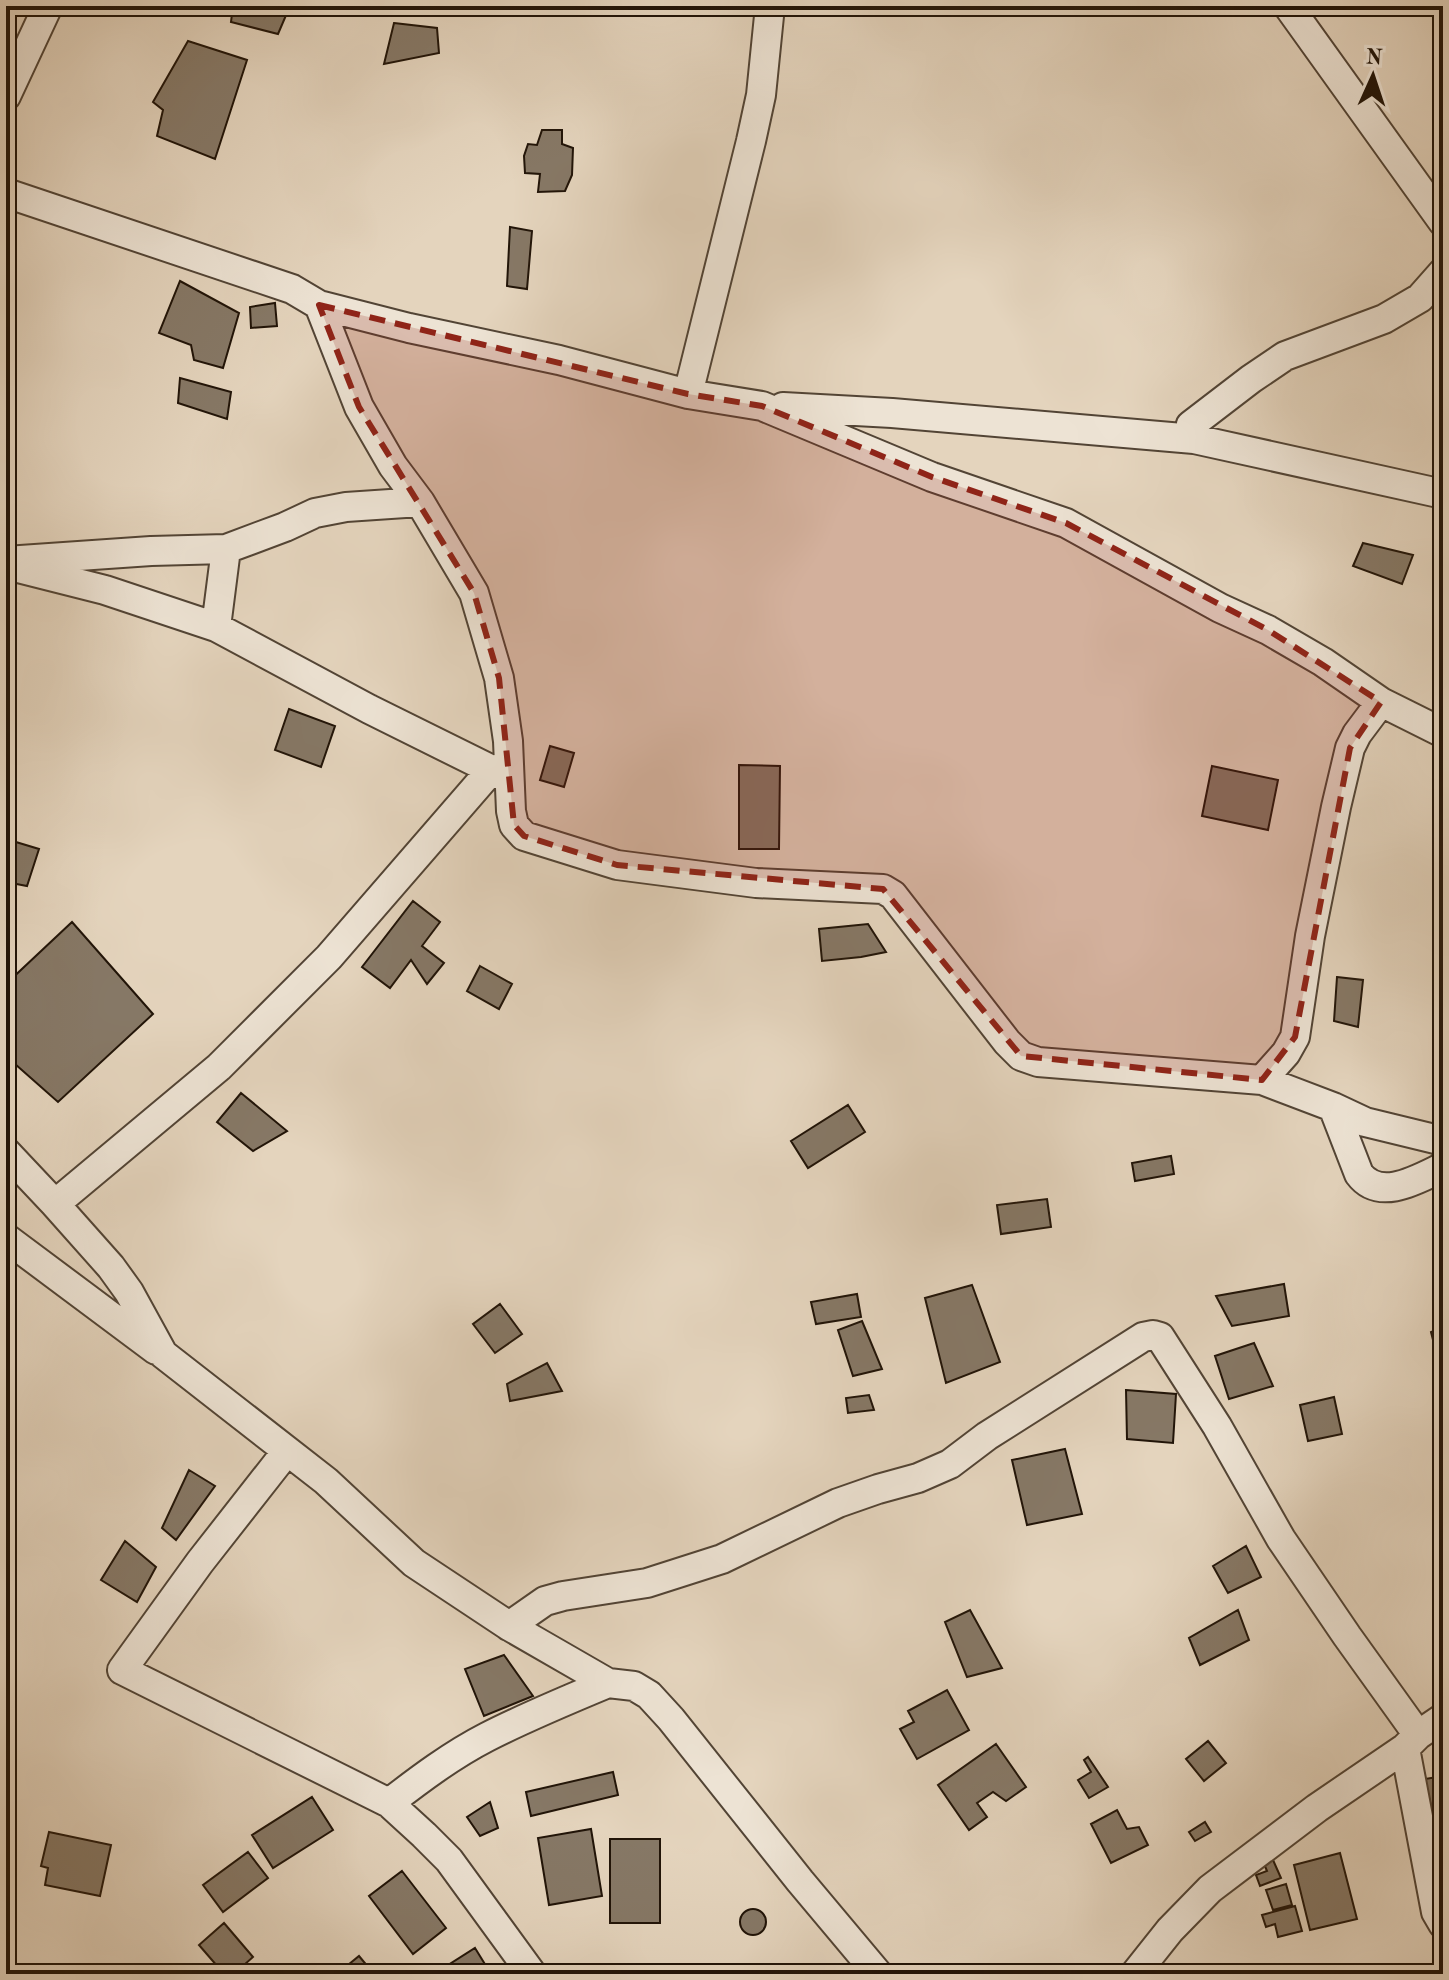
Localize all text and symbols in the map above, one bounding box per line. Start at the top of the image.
north arrow [1333,36,1413,116]
text: N [1365,47,1383,69]

